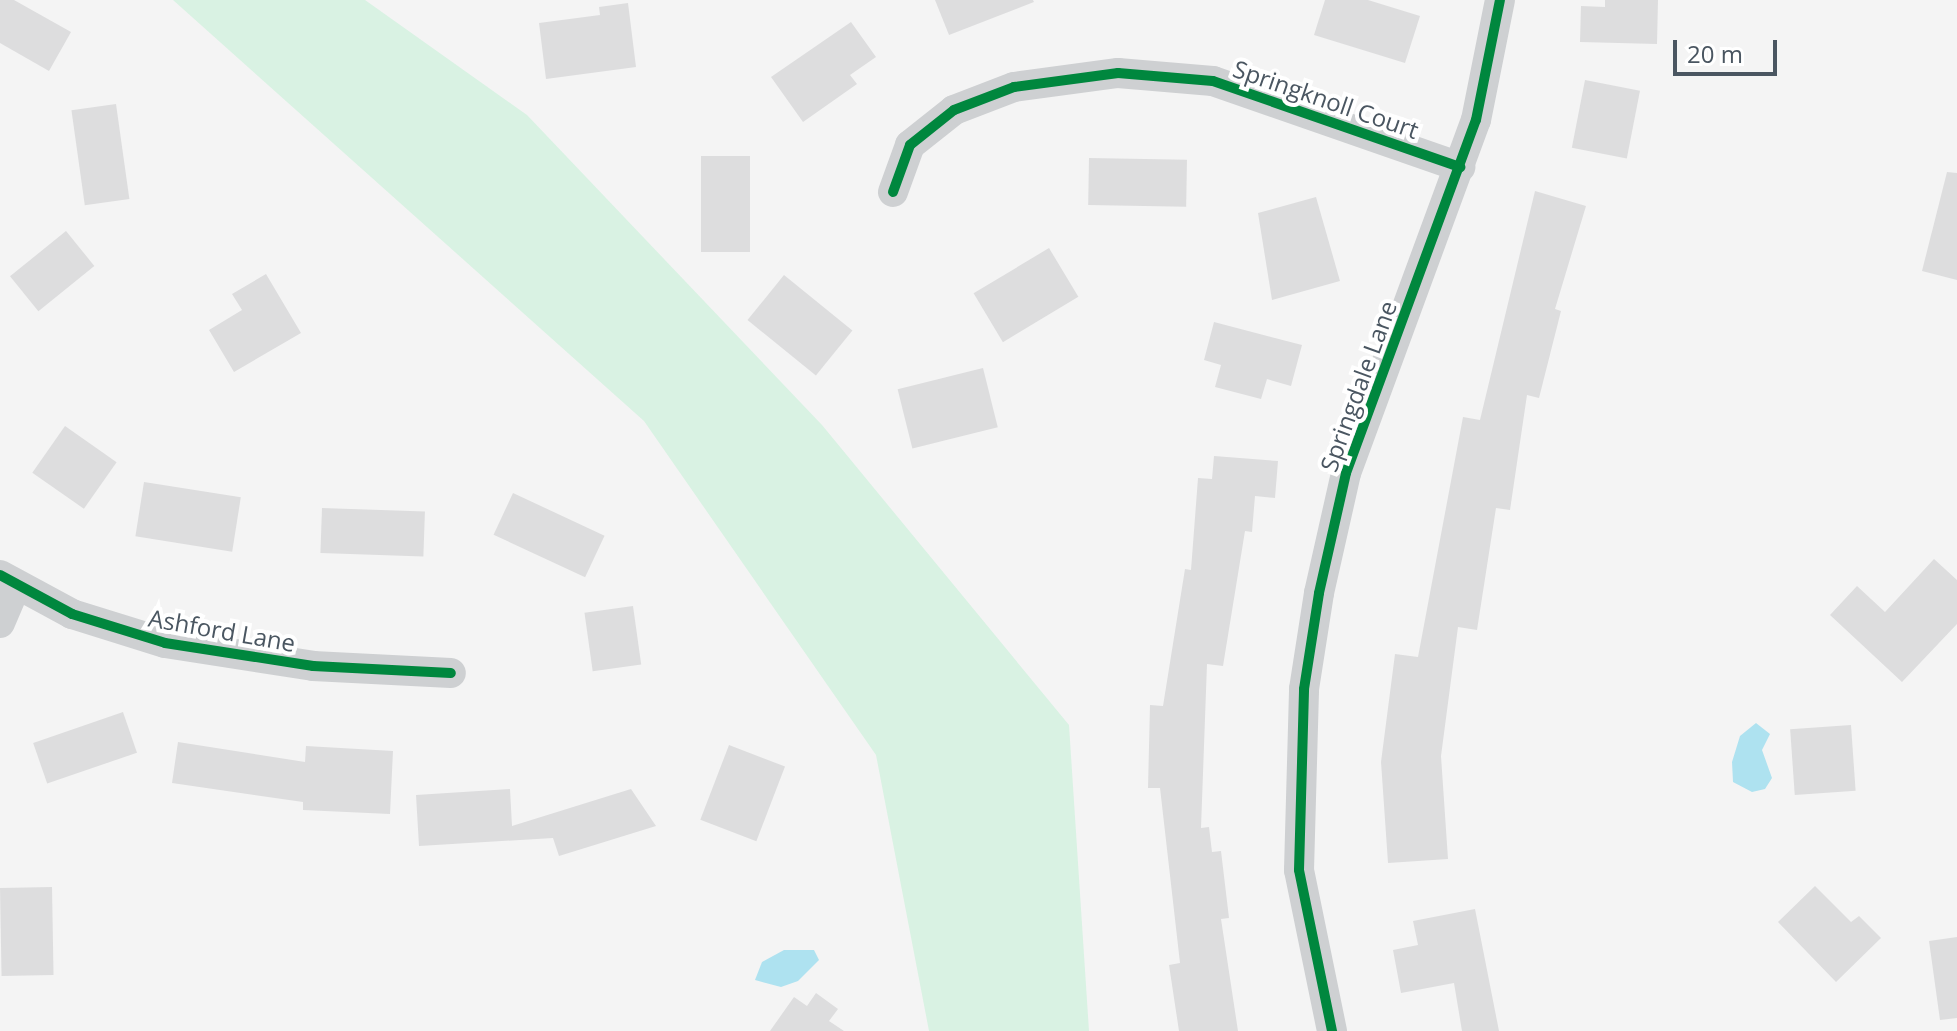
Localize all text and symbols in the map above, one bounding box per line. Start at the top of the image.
scale bar [1677,24,1781,74]
text: 20 m [1687,37,1743,70]
street label: Springknoll Court [1229,54,1423,144]
street label: Springdale Lane [1314,297,1402,475]
street label: Ashford Lane [146,603,298,657]

